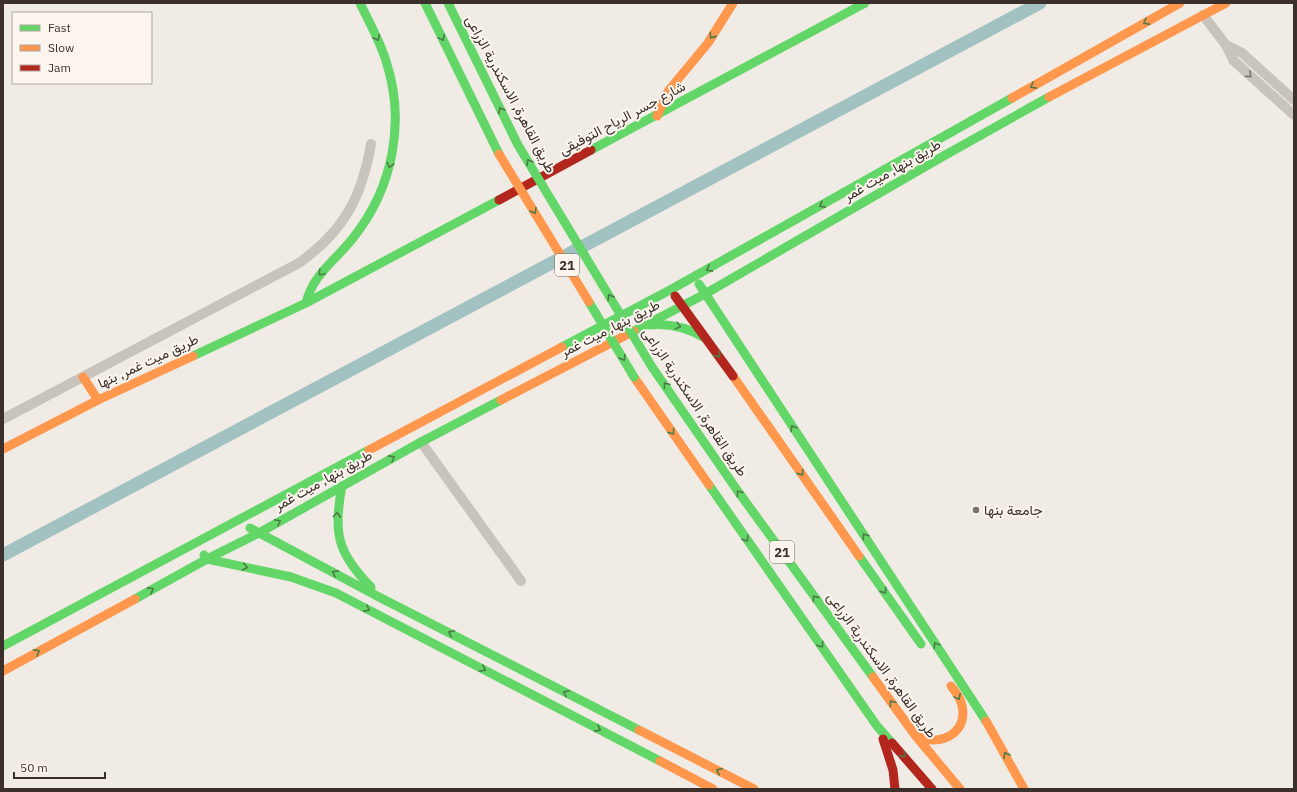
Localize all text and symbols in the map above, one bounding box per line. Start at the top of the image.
legend [12,12,152,84]
street label: طريق القاهرة, الاسكندرية الزراعى [462,12,560,176]
one-way arrow [1143,18,1150,25]
text: Fast [48,20,71,35]
one-way arrow [709,32,717,39]
one-way arrow [372,34,380,41]
one-way arrow [437,34,445,41]
text: Slow [48,40,74,55]
text: Jam [48,60,71,75]
one-way arrow [1244,70,1252,78]
street label: شارع جسر الرياح التوفيقى [556,77,689,161]
one-way arrow [1029,82,1037,89]
one-way arrow [498,107,506,114]
street label: طريق بنها, ميت غمر [839,135,944,206]
one-way arrow [526,159,533,166]
one-way arrow [386,161,395,168]
one-way arrow [819,201,826,208]
one-way arrow [530,207,537,214]
road number: 21 [555,254,579,276]
one-way arrow [705,264,713,271]
one-way arrow [319,268,326,275]
one-way arrow [608,294,615,301]
street label: طريق بنها, ميت غمر [556,295,663,361]
one-way arrow [675,322,681,330]
street label: طريق القاهرة, الاسكندرية الزراعى [638,324,752,480]
street label: طريق ميت غمر, بنها [95,330,201,392]
one-way arrow [713,351,720,358]
one-way arrow [619,354,626,361]
one-way arrow [663,383,670,390]
one-way arrow [790,425,798,432]
one-way arrow [667,428,675,435]
street label: طريق بنها, ميت غمر [270,446,375,515]
one-way arrow [388,456,395,463]
one-way arrow [796,469,803,476]
one-way arrow [737,490,744,497]
place label: جامعة بنها [984,501,1043,519]
marker: جامعة بنها [971,505,981,515]
one-way arrow [333,512,342,518]
one-way arrow [274,519,281,526]
one-way arrow [741,534,748,541]
one-way arrow [862,534,869,541]
road number: 21 [770,541,794,563]
one-way arrow [242,563,248,571]
one-way arrow [332,571,340,578]
one-way arrow [147,587,154,594]
one-way arrow [879,587,887,594]
street label: طريق القاهرة, الاسكندرية الزراعى [823,589,941,741]
one-way arrow [813,595,820,602]
one-way arrow [363,604,371,612]
one-way arrow [447,631,455,638]
one-way arrow [816,641,824,648]
one-way arrow [933,642,941,649]
one-way arrow [33,650,40,657]
one-way arrow [478,664,486,672]
one-way arrow [563,690,571,698]
one-way arrow [954,693,961,701]
one-way arrow [889,700,897,707]
one-way arrow [594,724,601,732]
one-way arrow [898,750,905,758]
one-way arrow [1003,752,1010,759]
scale bar [14,754,105,780]
text: 50 m [20,760,48,775]
one-way arrow [716,768,724,776]

